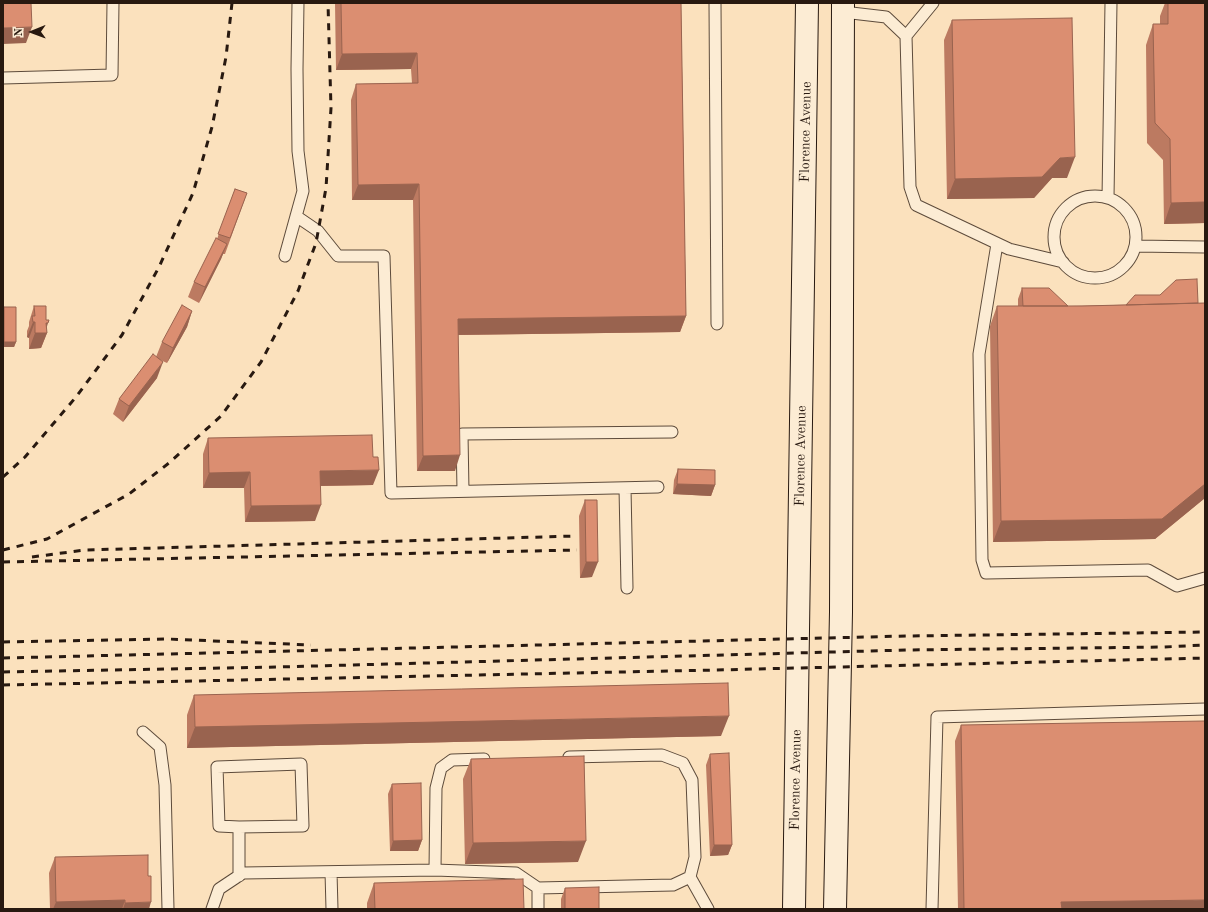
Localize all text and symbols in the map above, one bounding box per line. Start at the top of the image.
north arrow [12,12,52,52]
text: N [14,28,25,37]
street label: Florence Avenue [797,81,815,183]
street label: Florence Avenue [792,405,810,507]
street label: Florence Avenue [787,729,805,831]

